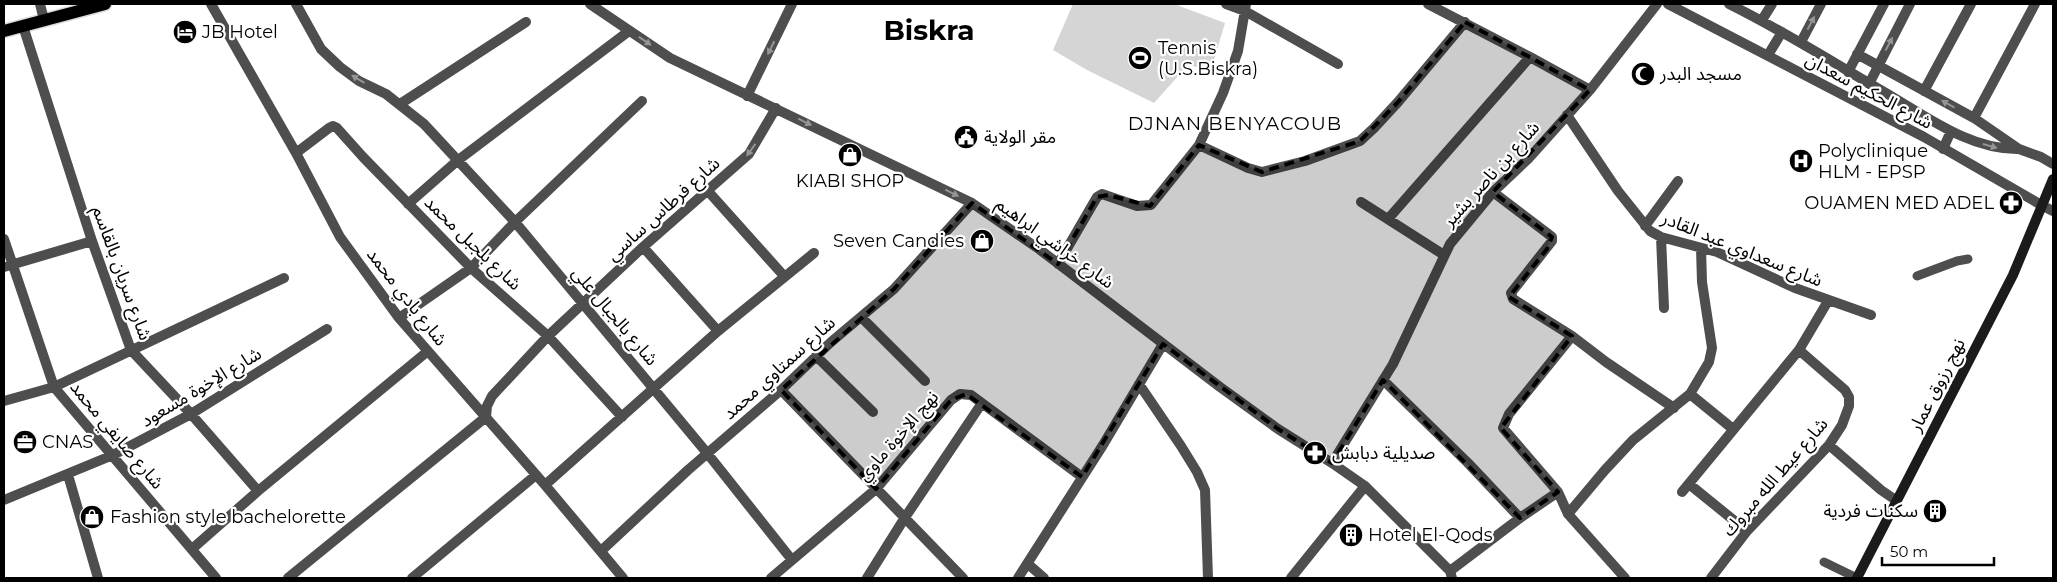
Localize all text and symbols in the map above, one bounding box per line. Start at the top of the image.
district label: Biskra [883,13,975,47]
one-way arrow [1807,16,1815,30]
hotel icon: JB Hotel [172,19,198,45]
place label: JB Hotel [201,21,278,43]
one-way arrow [638,36,652,46]
one-way arrow [1885,36,1893,51]
place label: Tennis (U.S.Biskra) [1158,37,1258,80]
one-way arrow [766,41,774,55]
sports icon: Tennis (U.S.Biskra) [1127,45,1153,71]
street label: شارع الحكيم سعدان [1800,48,1936,136]
mosque icon: مسجد البدر [1630,61,1656,87]
place label: مسجد البدر [1659,63,1742,85]
one-way arrow [351,75,364,84]
one-way arrow [1942,100,1955,109]
district label: DJNAN BENYACOUB [1128,112,1342,135]
street label: شارع بن ناصر بشير [1437,117,1546,234]
one-way arrow [798,119,812,127]
public building icon: مقر الولاية [953,124,979,150]
place label: مقر الولاية [984,126,1056,148]
place label: Polyclinique HLM - EPSP [1818,140,1928,183]
shop icon: KIABI SHOP [837,142,863,168]
one-way arrow [746,143,756,157]
one-way arrow [1983,143,1998,151]
hospital icon: Polyclinique HLM - EPSP [1788,148,1814,174]
street label: شارع فرطاس ساسي [602,152,726,268]
place label: KIABI SHOP [796,170,904,192]
one-way arrow [945,189,959,197]
pharmacy icon: OUAMEN MED ADEL [1998,190,2024,216]
street label: شارع بلجبل محمد [418,191,526,297]
place label: OUAMEN MED ADEL [1804,192,1994,214]
street label: شارع خراشي ابراهيم [990,193,1118,296]
street label: شارع سريان بالقاسم [85,203,157,344]
street label: شارع سعداوي عبد القادر [1656,206,1826,294]
shop icon: Seven Candies [969,228,995,254]
place label: Seven Candies [833,230,964,252]
street label: شارع بادي محمد [360,244,452,352]
street label: شارع بالجبال علي [565,262,663,372]
street label: شارع سمتاوي محمد [718,312,842,426]
street label: نهج رزوق عمار [1904,335,1972,437]
street label: شارع الإخوة مسعود [137,342,267,434]
street label: شارع صايفي محمد [63,376,169,495]
street label: نهج الإخوة ماوي [853,386,945,487]
street label: شارع عيط الله مبروك [1718,413,1835,543]
office icon: CNAS [12,429,38,455]
place label: CNAS [42,431,93,453]
pharmacy icon: صديلية دبابش [1302,440,1328,466]
place label: صديلية دبابش [1332,442,1435,464]
building icon: سكنات فردية [1922,498,1948,524]
place label: سكنات فردية [1823,500,1918,522]
shop icon: Fashion style bachelorette [79,504,105,530]
place label: Fashion style bachelorette [110,506,346,528]
building icon: Hotel El-Qods [1338,522,1364,548]
place label: Hotel El-Qods [1368,524,1493,546]
scale bar [1882,534,1994,566]
text: 50 m [1890,542,1928,561]

